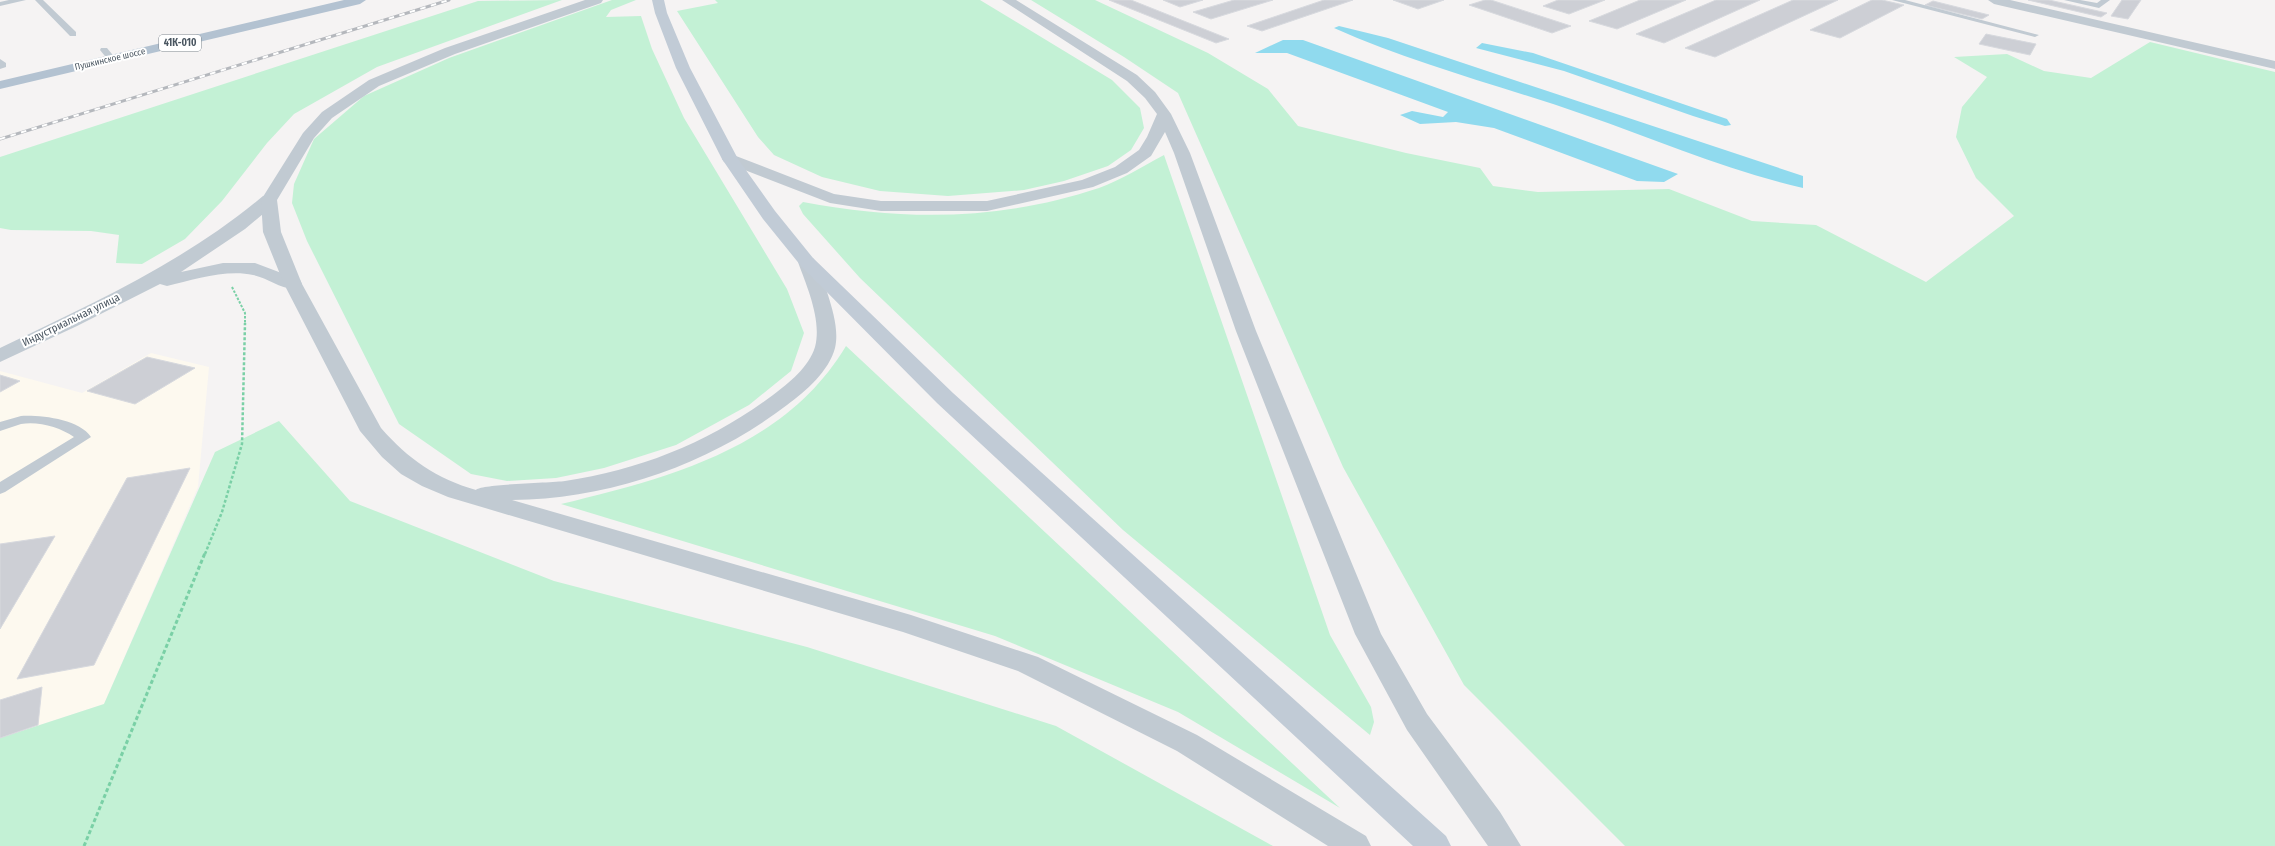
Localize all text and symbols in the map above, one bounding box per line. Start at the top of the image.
road number: 41К-010 [159,35,201,51]
street label: Пушкинское шоссе [74,46,147,72]
street label: Индустриальная улица [20,291,122,349]

